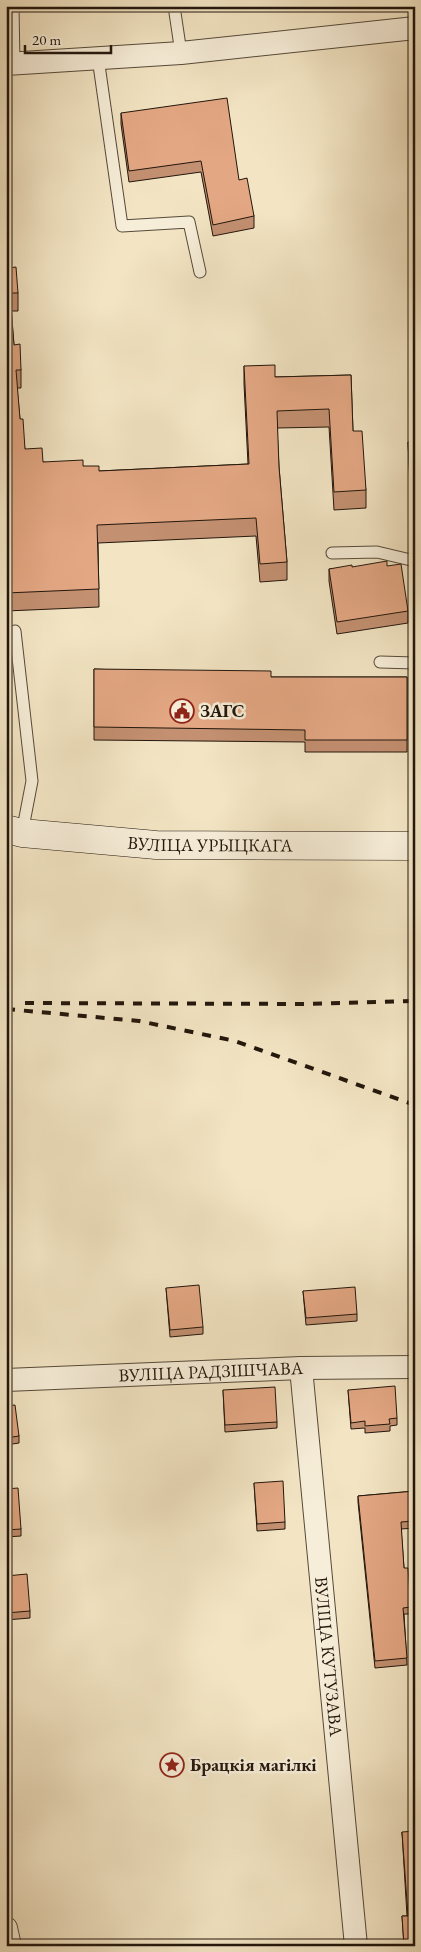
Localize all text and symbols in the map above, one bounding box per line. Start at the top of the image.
scale bar [25,22,111,54]
text: 20 m [32,30,61,49]
public building icon: ЗАГС [169,698,195,724]
place label: ЗАГС [200,699,244,722]
street label: ВУЛІЦА УРЫЦКАГА [126,830,293,857]
street label: ВУЛІЦА РАДЗІШЧАВА [118,1356,304,1386]
street label: ВУЛІЦА КУТУЗАВА [310,1576,348,1738]
place icon: Брацкія магілкі [159,1752,185,1778]
place label: Брацкія магілкі [190,1753,317,1776]

